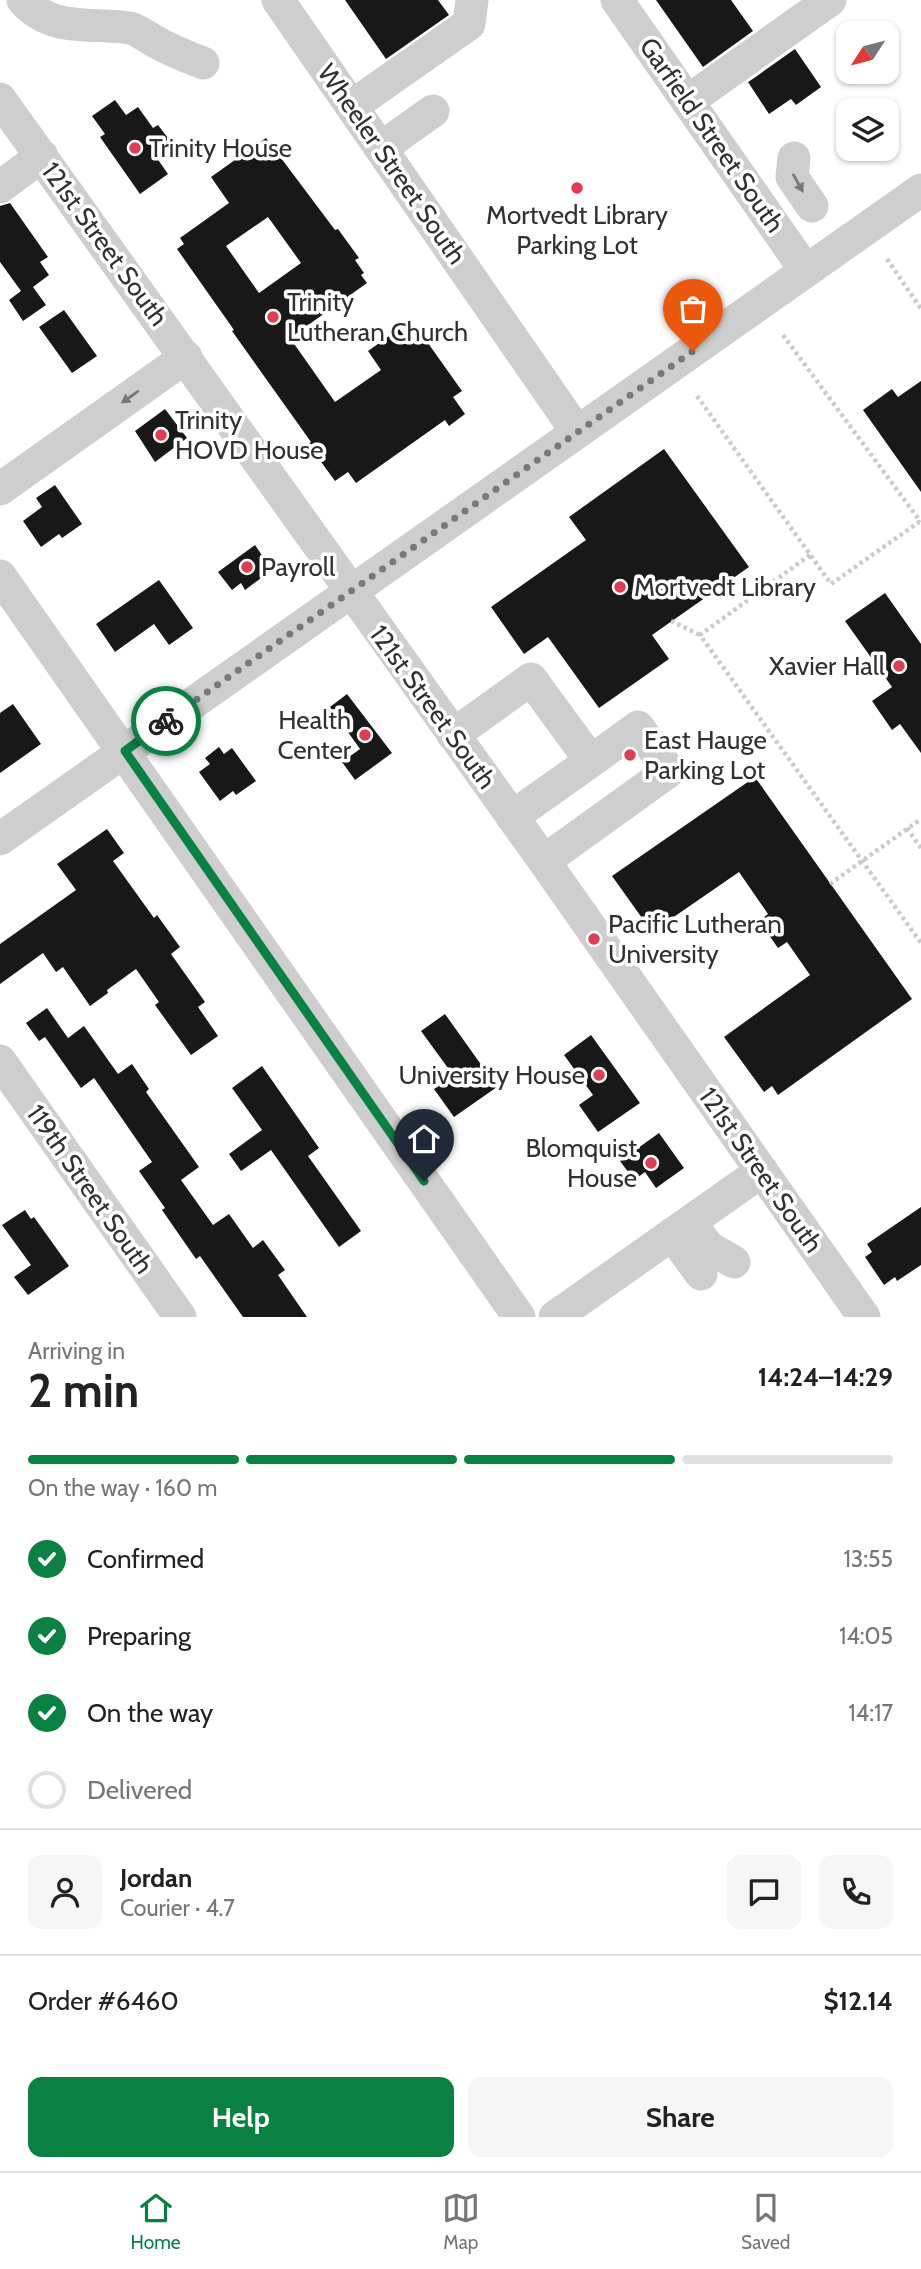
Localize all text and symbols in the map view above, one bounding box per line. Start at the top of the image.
north arrow [836,21,900,84]
map controls [836,21,899,161]
street label: Garfield Street South [633,31,791,239]
street label: Wheeler Street South [311,58,473,270]
button: layers [836,98,899,161]
place label: Trinity House [149,132,292,164]
marker: Trinity House [127,140,143,156]
street label: 121st Street South [35,156,175,332]
one-way arrow [792,174,804,193]
marker: Mortvedt Library Parking Lot [569,180,585,196]
place label: Mortvedt Library Parking Lot [486,199,668,261]
pin [663,279,723,351]
place label: Trinity Lutheran Church [287,286,468,348]
icon: bag [674,290,712,328]
marker: Trinity Lutheran Church [265,309,281,325]
one-way arrow [121,390,139,404]
place label: Trinity HOVD House [175,404,324,466]
marker: Trinity HOVD House [153,427,169,443]
place label: Payroll [261,551,335,583]
marker: Payroll [239,559,255,575]
place label: Mortvedt Library [634,571,816,603]
marker: Mortvedt Library [612,579,628,595]
street label: 121st Street South [363,619,503,795]
place label: Xavier Hall [769,650,885,682]
marker: Xavier Hall [891,658,907,674]
courier [131,686,201,756]
icon: bike [147,702,185,740]
place label: Health Center [278,704,352,766]
place label: East Hauge Parking Lot [644,724,767,786]
marker: Health Center [357,727,373,743]
marker: East Hauge Parking Lot [622,747,638,763]
place label: Pacific Lutheran University [608,908,782,970]
marker: Pacific Lutheran University [586,931,602,947]
place label: University House [398,1059,585,1091]
marker: University House [591,1067,607,1083]
street label: 121st Street South [692,1081,830,1259]
street label: 119th Street South [20,1098,160,1280]
pin [394,1109,454,1181]
icon: home [405,1120,443,1158]
place label: Blomquist House [525,1132,637,1194]
marker: Blomquist House [643,1155,659,1171]
text: Arriving in [28,1337,125,1365]
text: 14:24–14:29 [758,1361,893,1393]
text: 2 min [28,1363,139,1419]
text: On the way · 160 m [28,1474,217,1502]
icon: check [28,1540,66,1578]
text: Confirmed [87,1543,204,1575]
text: 13:55 [843,1545,893,1573]
icon: check [28,1617,66,1655]
text: Preparing [87,1620,191,1652]
text: 14:05 [839,1622,893,1650]
icon: check [28,1694,66,1732]
text: On the way [87,1697,213,1729]
text: 14:17 [848,1699,893,1727]
text: Delivered [87,1774,192,1806]
button: person [28,1855,102,1929]
button: chat [727,1855,801,1929]
button: phone [819,1855,893,1929]
text: Jordan [120,1862,192,1894]
text: Courier · 4.7 [120,1894,235,1922]
text: Order #6460 [28,1985,179,2017]
text: $12.14 [824,1985,893,2017]
button: Help [28,2077,454,2157]
button: Share [468,2077,893,2157]
tab: Home [131,2189,181,2254]
tab: Map [442,2189,480,2254]
tab: Saved [741,2189,790,2254]

